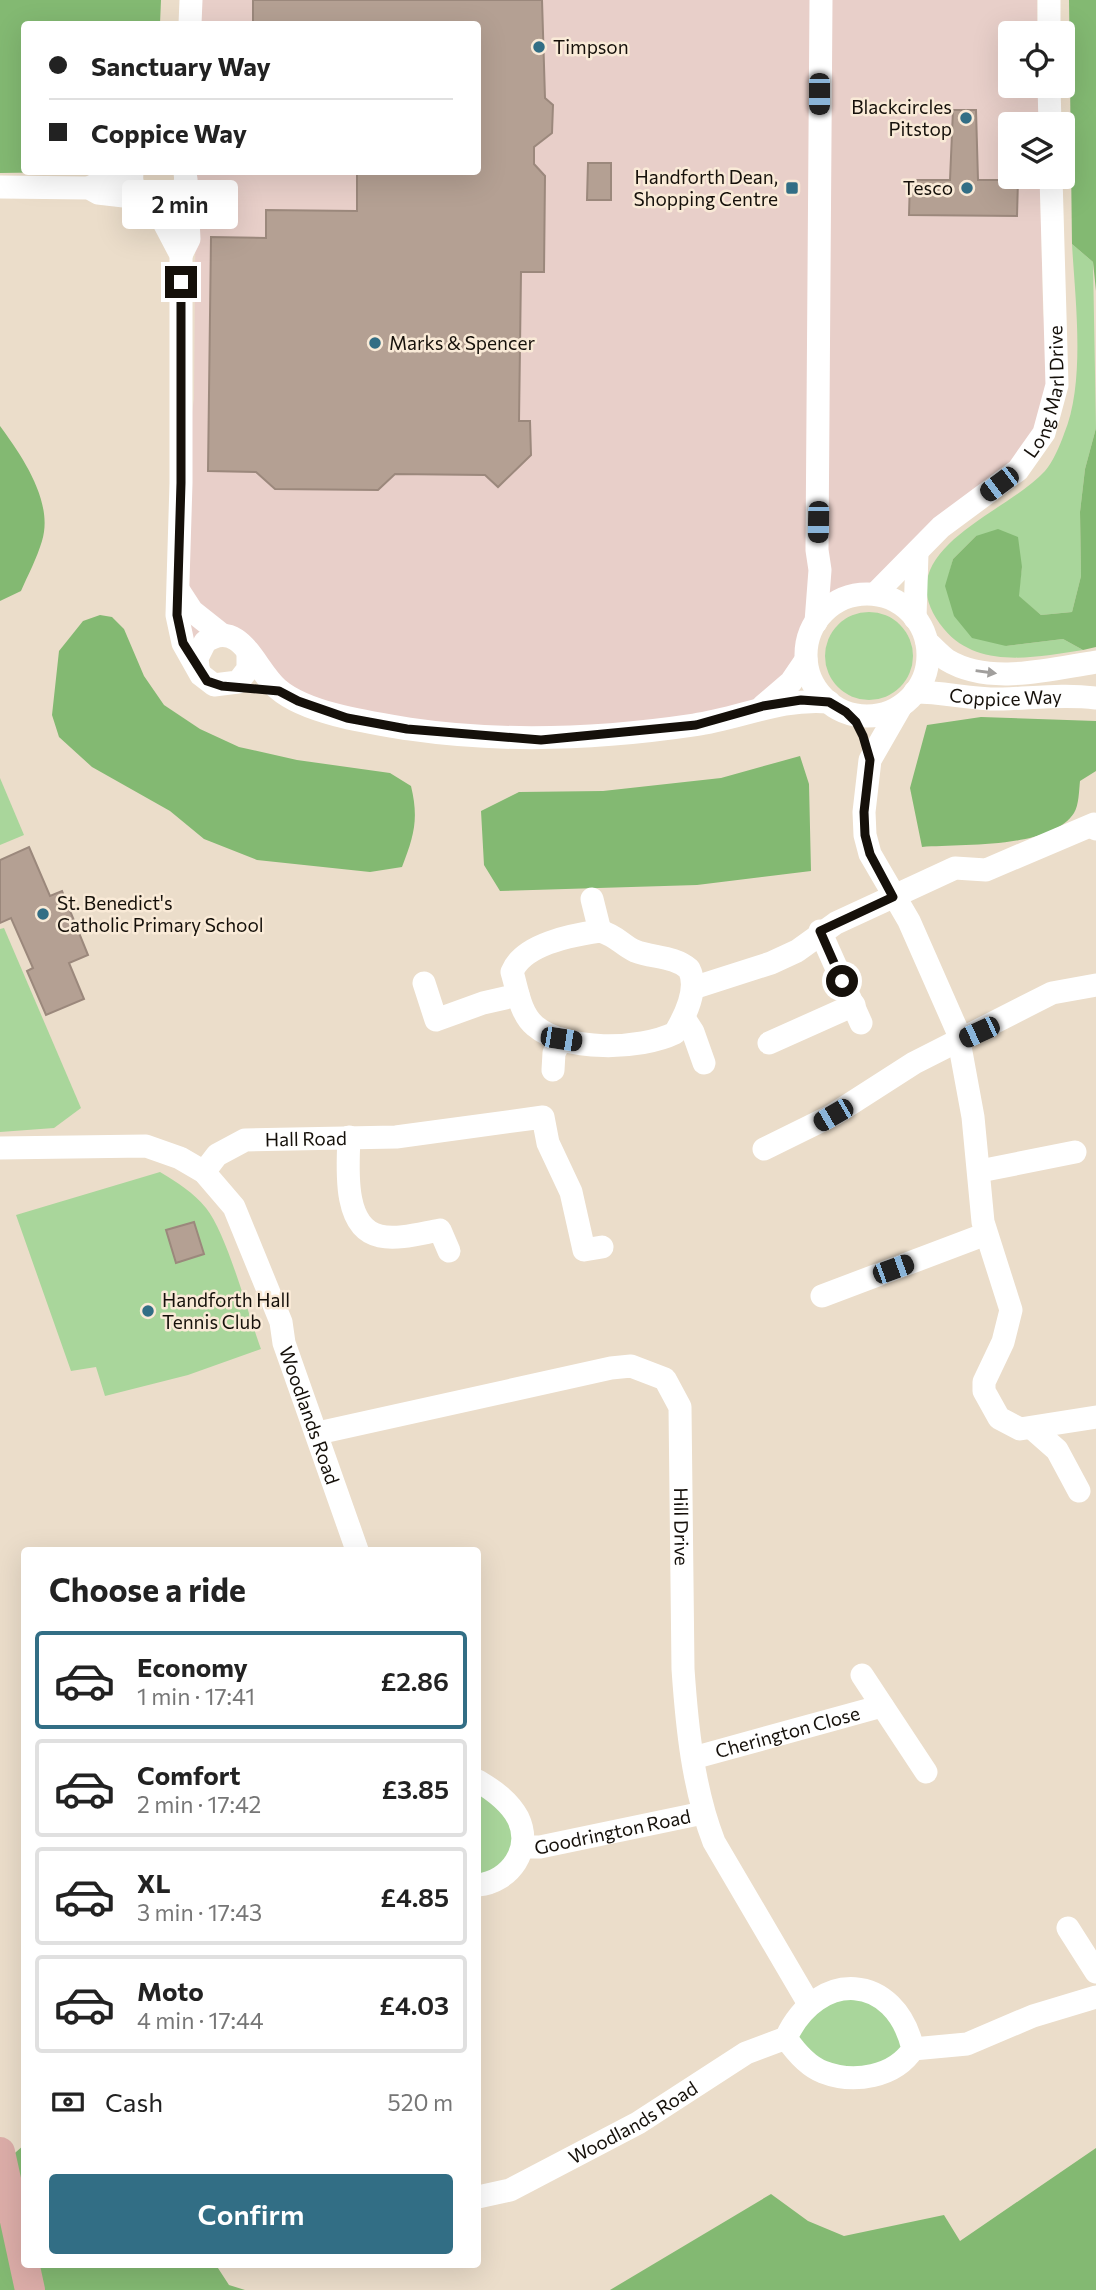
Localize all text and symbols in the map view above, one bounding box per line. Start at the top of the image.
map controls [998,21,1075,189]
button: locate [998,21,1075,98]
place label: Timpson [553,35,629,58]
marker: Timpson [531,39,547,55]
text: Sanctuary Way [91,50,271,81]
car [809,73,830,115]
place label: Blackcircles Pitstop [851,95,952,140]
marker: Blackcircles Pitstop [958,110,974,126]
button: layers [998,112,1075,189]
text: Coppice Way [91,117,247,148]
place label: Handforth Dean, Shopping Centre [633,165,778,210]
place label: Tesco [903,176,953,199]
callout: 2 min [123,180,239,230]
marker: Handforth Dean, Shopping Centre [784,180,800,196]
marker: Tesco [959,180,975,196]
text: 2 min [152,190,208,218]
route end [165,266,197,298]
street label: Long Marl Drive [1018,325,1068,462]
place label: Marks & Spencer [389,331,535,354]
marker: Marks & Spencer [367,335,383,351]
car [976,463,1023,505]
car [808,501,829,543]
one-way arrow [976,667,998,678]
street label: Coppice Way [948,683,1062,710]
place label: St. Benedict's Catholic Primary School [57,891,264,936]
marker: St. Benedict's Catholic Primary School [35,906,51,922]
route start [826,965,858,997]
car [956,1014,1003,1050]
car [539,1025,584,1053]
car [810,1095,857,1135]
street label: Hall Road [265,1126,347,1151]
car [870,1252,917,1286]
place label: Handforth Hall Tennis Club [162,1288,290,1333]
marker: Handforth Hall Tennis Club [140,1303,156,1319]
street label: Woodlands Road [275,1343,345,1487]
street label: Hill Drive [670,1487,694,1566]
text: Choose a ride [49,1569,246,1609]
icon: car [53,1649,116,1712]
text: Economy [137,1651,248,1682]
text: £2.86 [381,1665,449,1696]
text: 1 min · 17:41 [137,1682,255,1710]
street label: Cherington Close [713,1701,862,1762]
icon: car [53,1757,116,1820]
text: Comfort [137,1759,240,1790]
text: £3.85 [381,1773,449,1804]
text: 2 min · 17:42 [137,1790,261,1818]
street label: Goodrington Road [532,1804,693,1859]
icon: car [53,1865,116,1928]
text: XL [137,1867,171,1898]
text: £4.85 [380,1881,449,1912]
text: 3 min · 17:43 [137,1898,262,1926]
icon: car [53,1973,116,2036]
text: Moto [137,1975,204,2006]
text: £4.03 [379,1989,449,2020]
text: 4 min · 17:44 [137,2006,264,2034]
street label: Woodlands Road [564,2076,701,2168]
icon: cash [49,2083,87,2121]
text: Cash [105,2086,163,2117]
text: 520 m [388,2088,453,2116]
button: Confirm [49,2174,453,2254]

